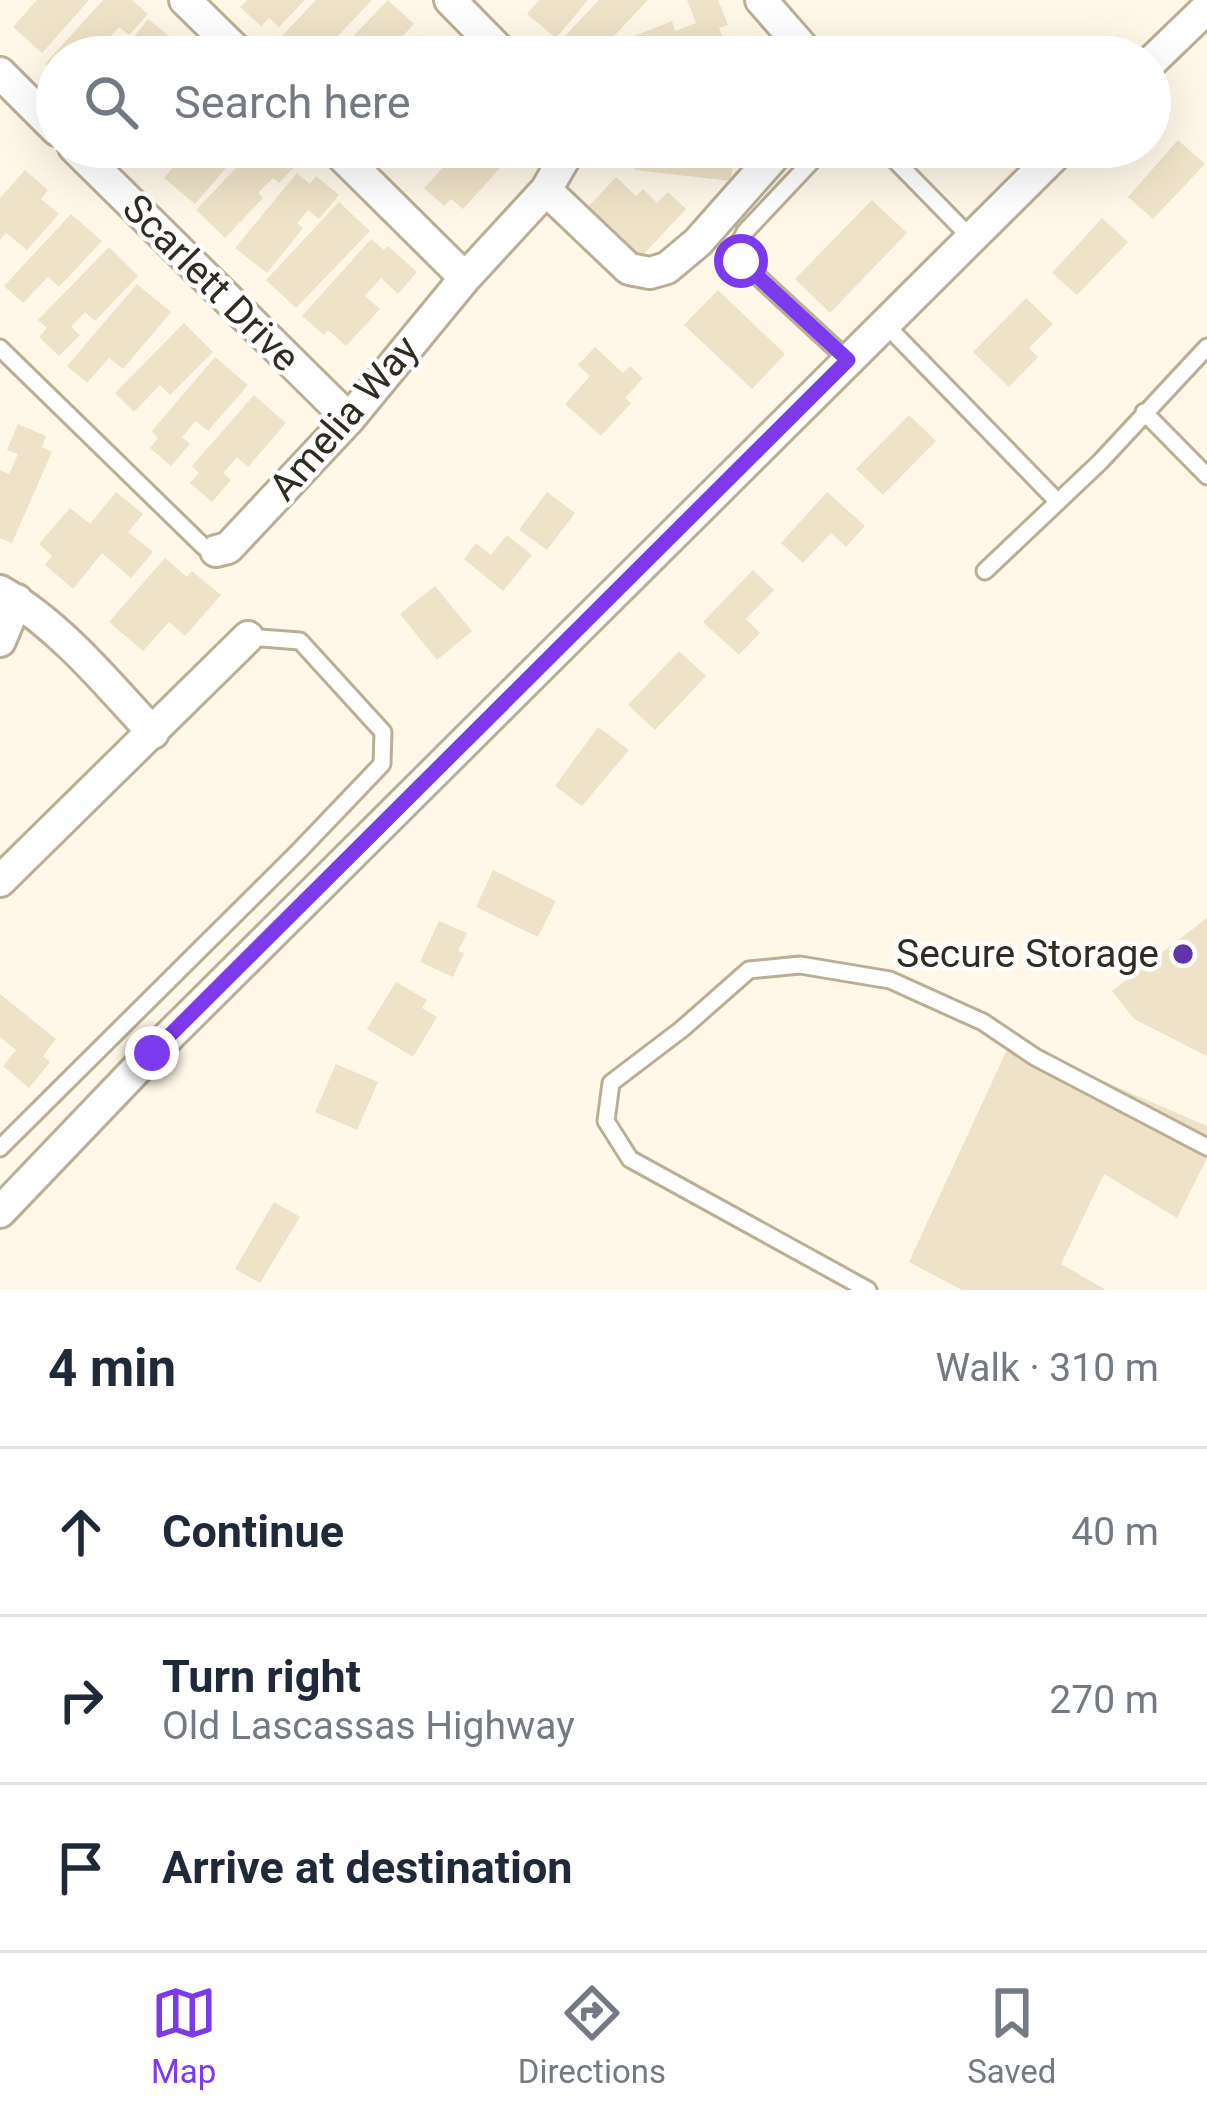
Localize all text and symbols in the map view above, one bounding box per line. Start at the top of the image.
search box [36,36,1171,168]
icon: search [78,69,144,135]
text: Search here [174,76,411,129]
street label: Scarlett Drive [113,185,309,381]
route start [714,234,768,288]
street label: Amelia Way [260,326,428,510]
place label: Secure Storage [896,931,1159,977]
marker: Secure Storage [1170,941,1196,967]
route end [125,1026,179,1080]
text: 4 min [48,1339,176,1398]
text: Walk · 310 m [935,1345,1159,1391]
icon: ahead [48,1499,114,1565]
text: Continue [162,1505,344,1558]
text: 40 m [1071,1509,1159,1555]
text: Turn right [162,1650,361,1703]
icon: right [48,1667,114,1733]
text: 270 m [1049,1677,1159,1723]
text: Old Lascassas Highway [162,1703,575,1749]
icon: arrive [48,1835,114,1901]
text: Arrive at destination [162,1841,573,1894]
tab: Map [151,1980,217,2091]
tab: Directions [518,1980,666,2091]
tab: Saved [967,1980,1056,2091]

